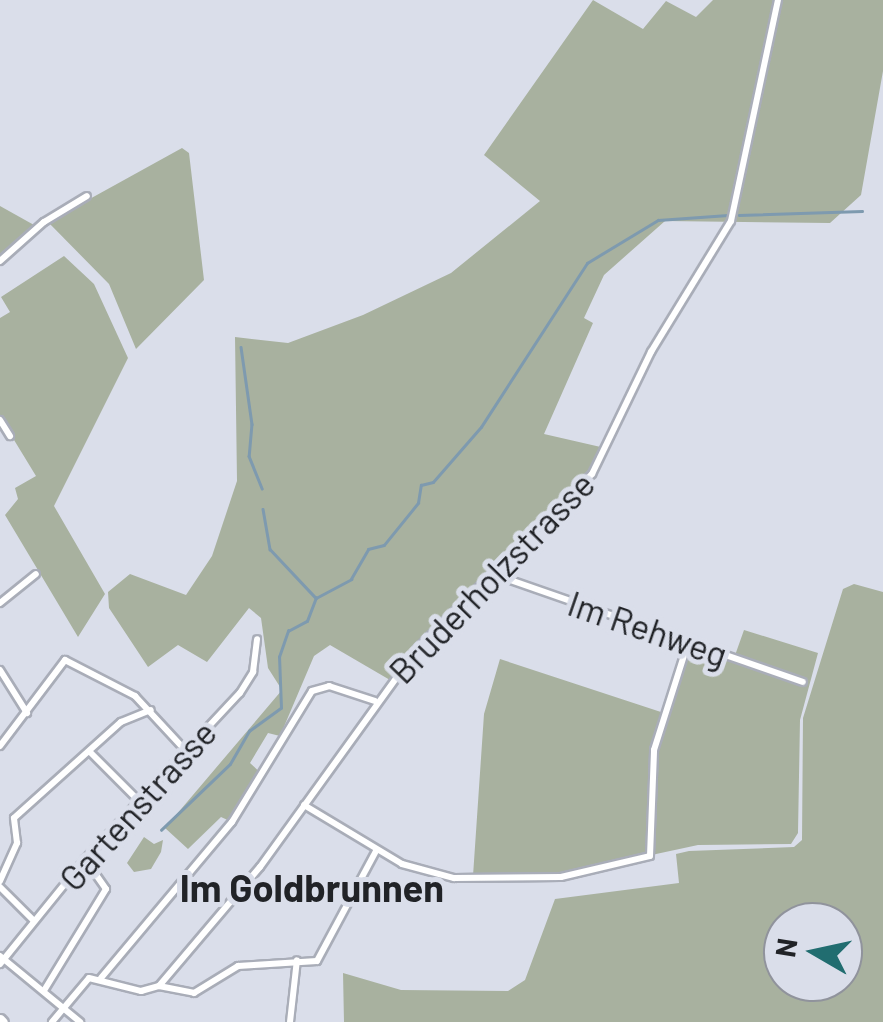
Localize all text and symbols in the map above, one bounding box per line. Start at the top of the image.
street label: Bruderholzstrasse [380,463,602,691]
street label: Im Rehweg [563,581,733,675]
street label: Gartenstrasse [50,711,224,899]
district label: Im Goldbrunnen [180,865,444,911]
north arrow [763,902,863,1002]
text: N [767,936,804,959]

